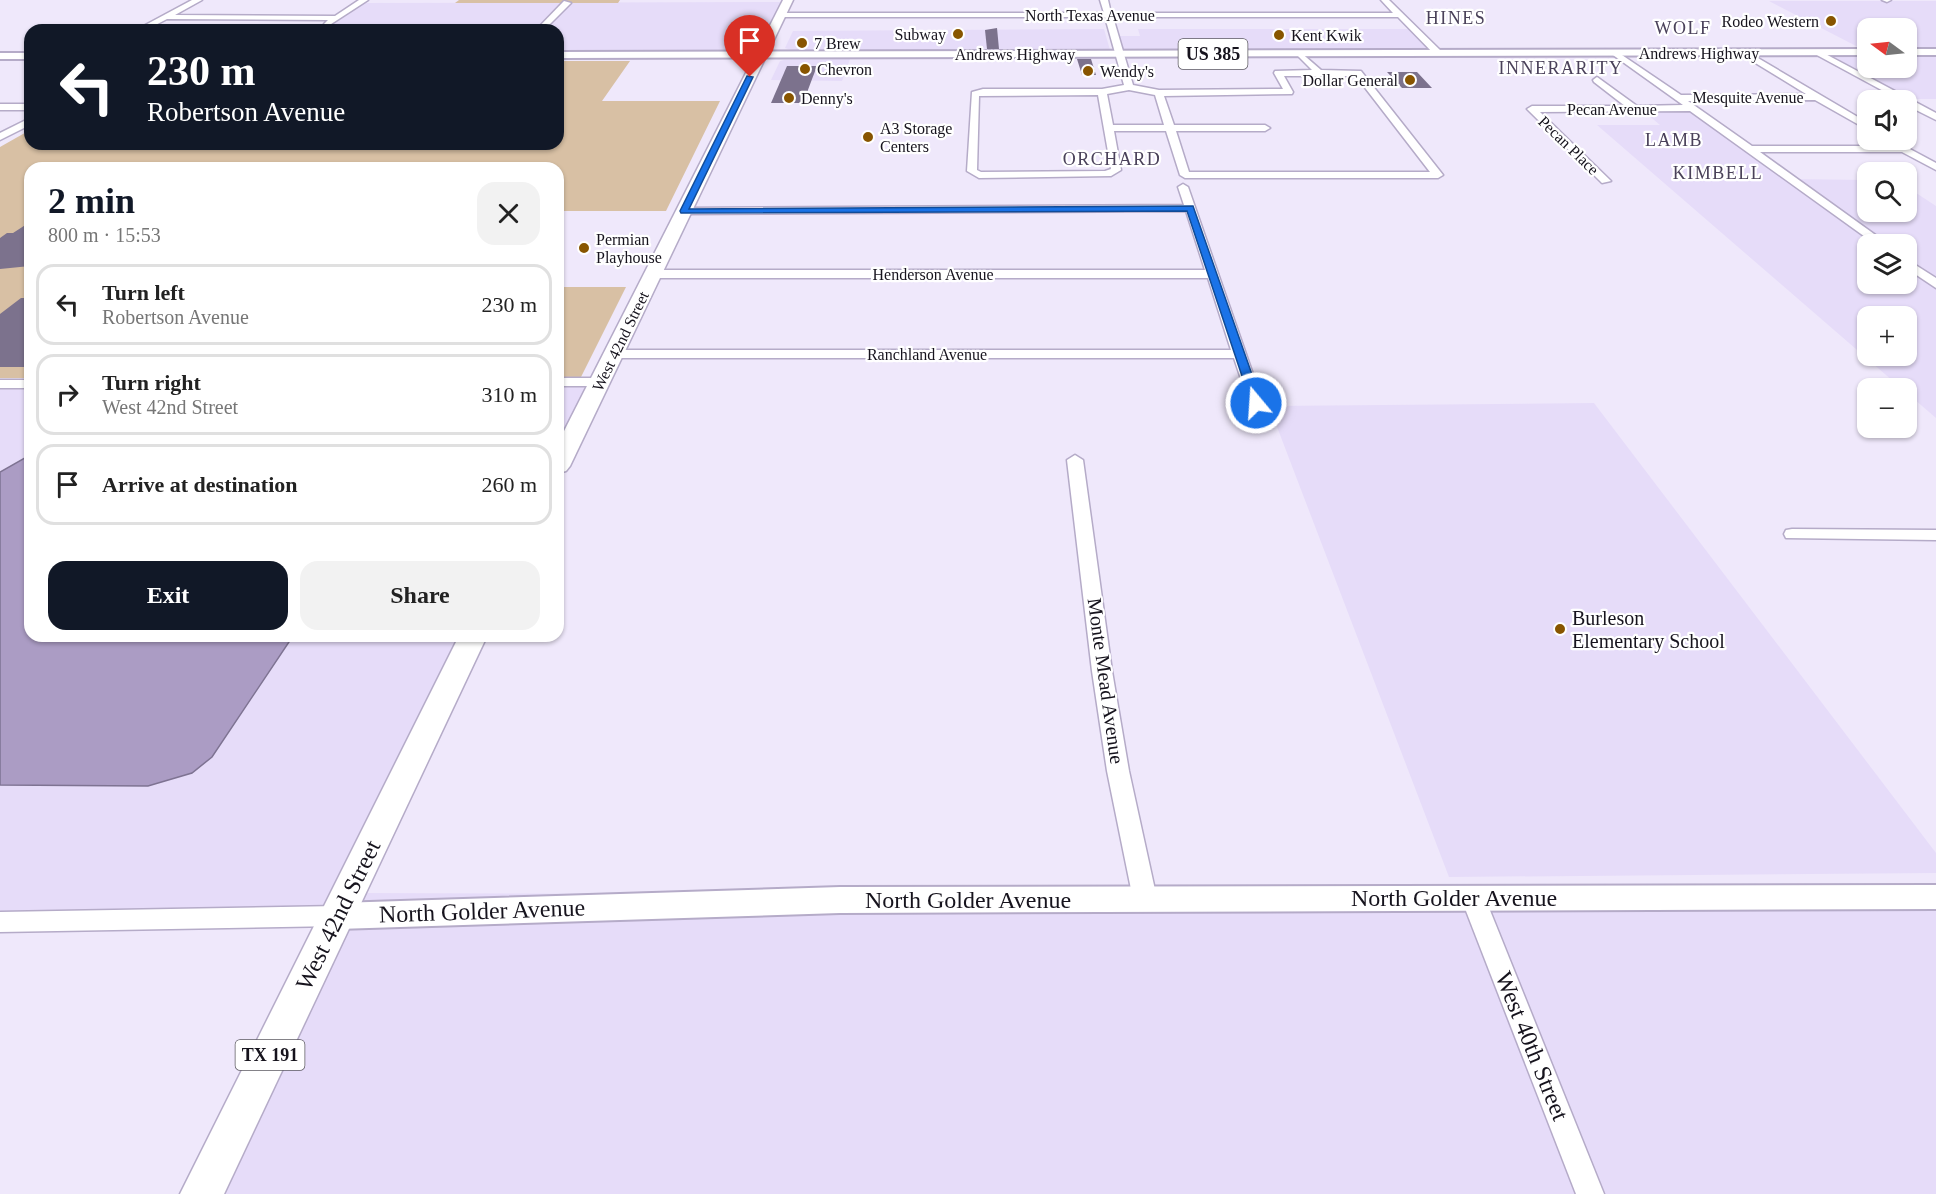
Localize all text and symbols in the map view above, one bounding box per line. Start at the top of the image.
street label: North Texas Avenue [1025,7,1155,24]
district label: HINES [1426,8,1486,28]
place label: Rodeo Western [1721,13,1819,30]
marker: Rodeo Western [1824,14,1838,28]
pin [724,15,775,77]
district label: WOLF [1655,18,1712,38]
north arrow [1857,18,1917,78]
map controls [1857,18,1917,438]
icon: arrive [733,24,766,57]
place label: Subway [894,26,946,44]
marker: Subway [951,27,965,41]
place label: Kent Kwik [1291,27,1362,44]
marker: Kent Kwik [1272,28,1286,42]
place label: 7 Brew [814,35,861,52]
marker: 7 Brew [795,36,809,50]
road number: US 385 [1178,39,1248,69]
street label: Andrews Highway [1639,45,1759,63]
street label: Andrews Highway [955,46,1075,64]
icon: left [48,48,126,126]
text: 230 m [147,48,256,94]
district label: INNERARITY [1499,58,1624,78]
place label: Chevron [817,61,872,78]
marker: Chevron [798,62,812,76]
place label: Wendy's [1100,63,1154,81]
marker: Wendy's [1081,64,1095,78]
place label: Dollar General [1302,72,1399,89]
marker: Dollar General [1403,73,1417,87]
street label: Mesquite Avenue [1692,89,1804,107]
place label: Denny's [801,90,853,108]
button: sound [1857,90,1917,150]
marker: Denny's [782,91,796,105]
text: Robertson Avenue [147,97,345,127]
street label: Pecan Avenue [1567,101,1657,118]
street label: Pecan Place [1535,113,1602,178]
place label: A3 Storage Centers [880,120,952,155]
marker: A3 Storage Centers [861,130,875,144]
district label: LAMB [1645,130,1703,150]
district label: ORCHARD [1063,149,1161,169]
button: search [1857,162,1917,222]
district label: KIMBELL [1673,163,1763,183]
text: 2 min [48,181,135,221]
button: close [477,182,540,245]
text: 800 m · 15:53 [48,224,161,246]
place label: Permian Playhouse [596,231,662,267]
button: layers [1857,234,1917,294]
marker: Permian Playhouse [577,241,591,255]
street label: Henderson Avenue [873,266,994,283]
text: Turn left [102,280,185,305]
icon: left [51,288,84,321]
street label: West 42nd Street [589,288,652,394]
text: 230 m [481,292,537,317]
text: Robertson Avenue [102,306,249,328]
button: + [1857,306,1917,366]
street label: Ranchland Avenue [867,346,987,363]
text: Turn right [102,370,201,395]
position arrow [1224,371,1288,435]
icon: right [51,378,84,411]
button: − [1857,378,1917,438]
text: 310 m [481,382,537,407]
text: West 42nd Street [102,396,238,418]
icon: arrive [51,468,84,501]
text: Arrive at destination [102,472,298,497]
text: 260 m [481,472,537,497]
button: Exit [48,561,288,630]
button: Share [300,561,540,630]
street label: Monte Mead Avenue [1083,597,1129,766]
place label: Burleson Elementary School [1572,607,1725,653]
marker: Burleson Elementary School [1553,622,1567,636]
street label: West 42nd Street [291,836,386,994]
street label: North Golder Avenue [1351,885,1557,911]
street label: North Golder Avenue [865,887,1071,913]
street label: North Golder Avenue [379,894,585,928]
street label: West 40th Street [1490,968,1574,1124]
road number: TX 191 [236,1040,304,1070]

